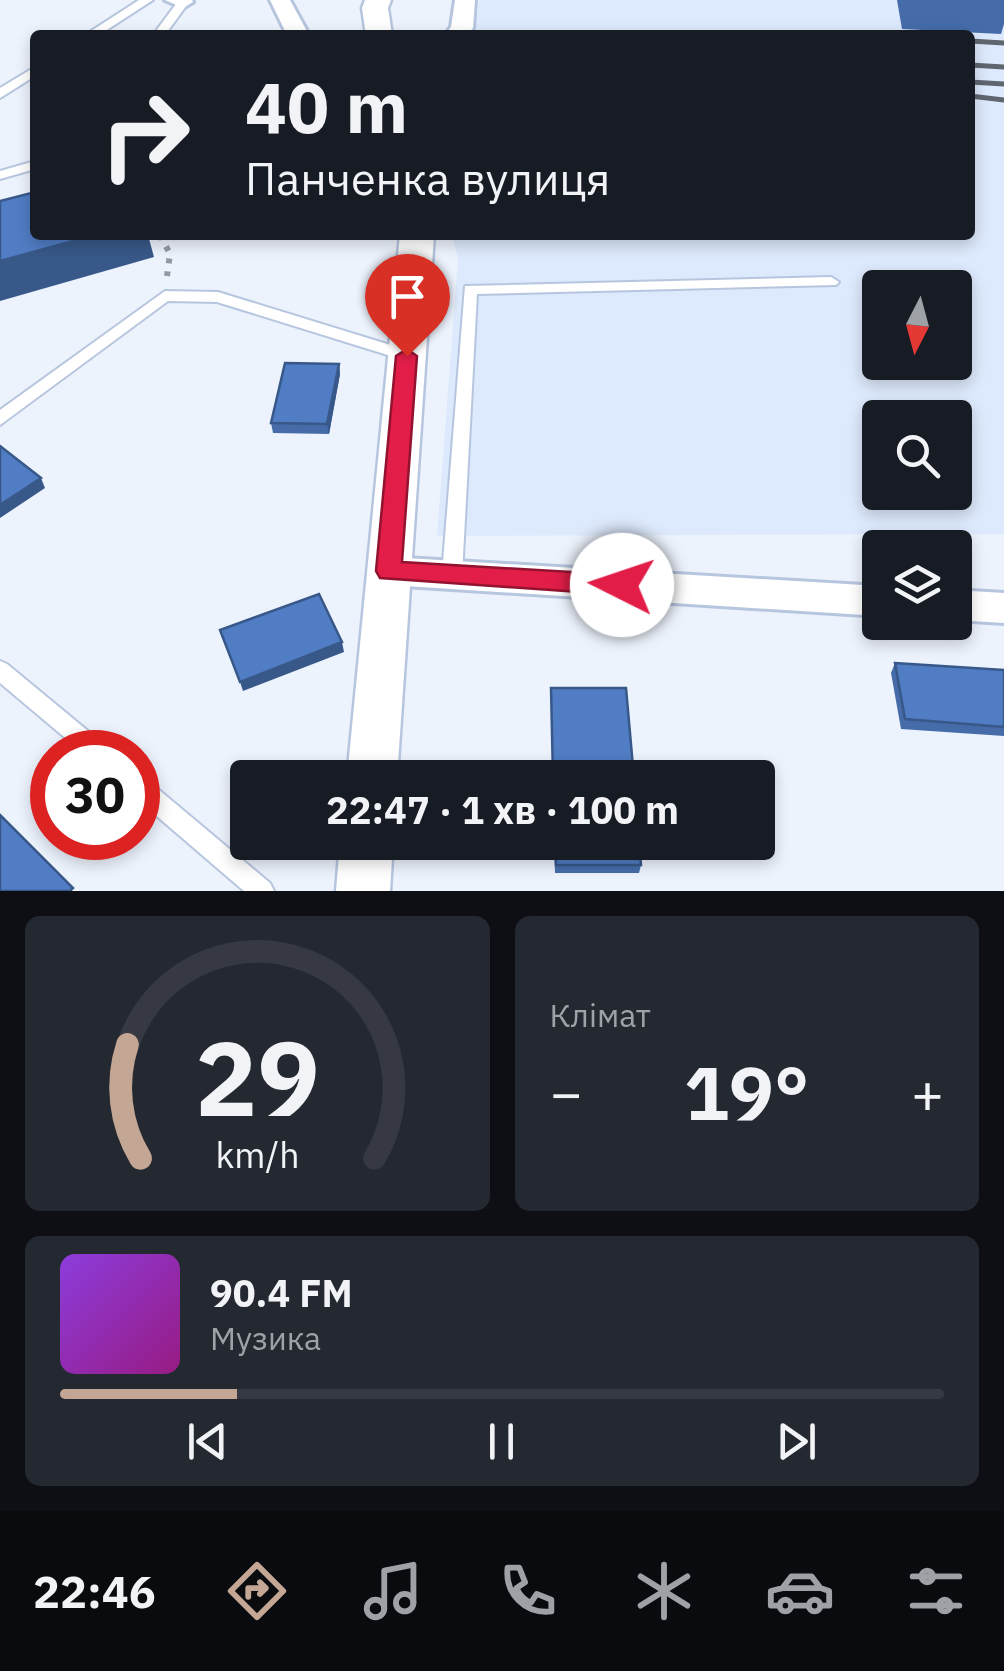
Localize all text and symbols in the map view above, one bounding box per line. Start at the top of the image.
text: 40 m [245,61,408,152]
icon: right [80,70,210,200]
text: Панченка вулиця [245,149,610,207]
pin [365,254,450,357]
icon: arrive [380,269,435,324]
north arrow [862,270,972,380]
map controls [862,270,972,640]
button: search [862,400,972,510]
button: layers [862,530,972,640]
position arrow [570,533,674,637]
speed limit sign: 30 [30,730,160,860]
text: 22:47 · 1 хв · 100 m [326,785,679,834]
text: Клімат [550,994,651,1036]
text: 29 [195,1009,320,1145]
text: 19° [684,1043,809,1141]
text: − [550,1057,583,1128]
text: + [911,1057,944,1128]
text: km/h [215,1131,299,1178]
text: 90.4 FM [210,1268,353,1317]
text: Музика [210,1317,321,1359]
icon: previous [180,1414,235,1469]
icon: pause [474,1414,529,1469]
icon: next [769,1414,824,1469]
icon: directions [222,1556,292,1626]
icon: music [358,1556,428,1626]
icon: phone [493,1556,563,1626]
icon: climate [629,1556,699,1626]
icon: car [765,1556,835,1626]
icon: filters [901,1556,971,1626]
text: 22:46 [33,1562,156,1620]

